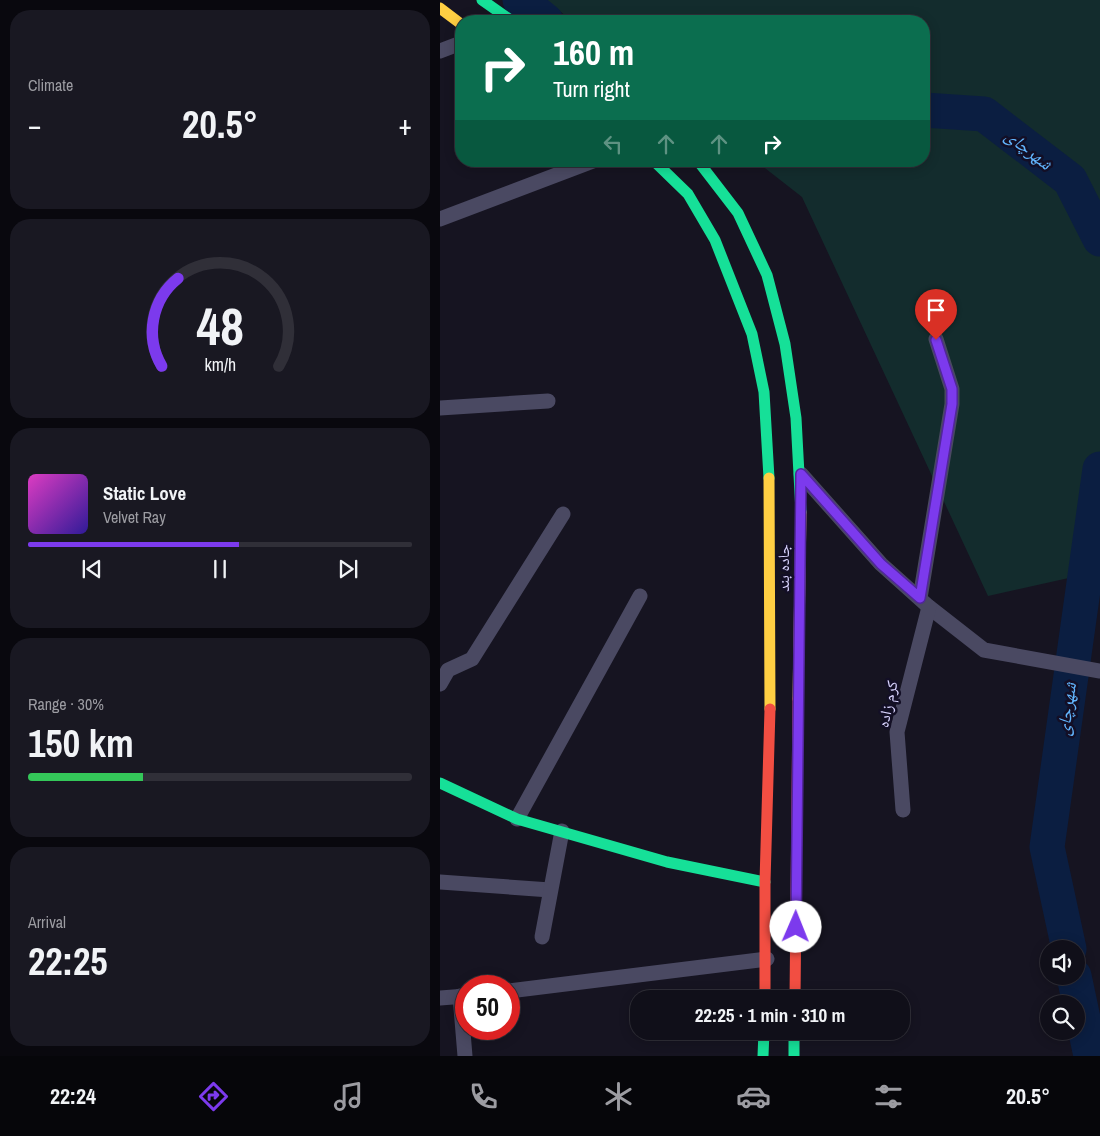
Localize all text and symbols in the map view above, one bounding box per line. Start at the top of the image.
text: 160 m [553,29,634,76]
icon: right [470,35,535,100]
text: Climate [28,74,73,96]
text: Turn right [553,74,630,104]
text: 20.5° [182,99,258,150]
text: − [28,106,41,144]
text: + [399,106,412,144]
water label: شهرچای [1000,123,1059,176]
icon: left [599,130,627,158]
icon: ahead [652,130,680,158]
icon: ahead [705,130,733,158]
icon: right [758,130,786,158]
pin [915,289,957,340]
text: 48 [196,291,244,361]
icon: arrive [922,296,950,324]
text: km/h [204,353,236,377]
text: Static Love [103,480,186,506]
text: Velvet Ray [103,506,166,528]
street label: جاده بند [772,544,794,592]
icon: previous [78,555,106,583]
icon: pause [206,555,234,583]
icon: next [334,555,362,583]
street label: کرم زاده [871,678,903,730]
water label: شهرچای [1050,680,1082,737]
text: Range · 30% [28,693,104,715]
text: 150 km [28,718,134,769]
position arrow [769,900,821,952]
text: Arrival [28,911,66,933]
text: 22:25 [28,936,108,987]
map controls [1040,940,1085,1040]
button: sound [1040,940,1085,985]
speed limit sign: 50 [455,975,520,1040]
button: search [1040,995,1085,1040]
text: 22:25 · 1 min · 310 m [695,1002,845,1028]
icon: directions [196,1079,231,1114]
icon: music [331,1079,366,1114]
icon: phone [466,1079,501,1114]
icon: climate [601,1079,636,1114]
icon: car [736,1079,771,1114]
icon: filters [871,1079,906,1114]
text: 22:24 [50,1081,96,1111]
text: 20.5° [1006,1081,1050,1111]

